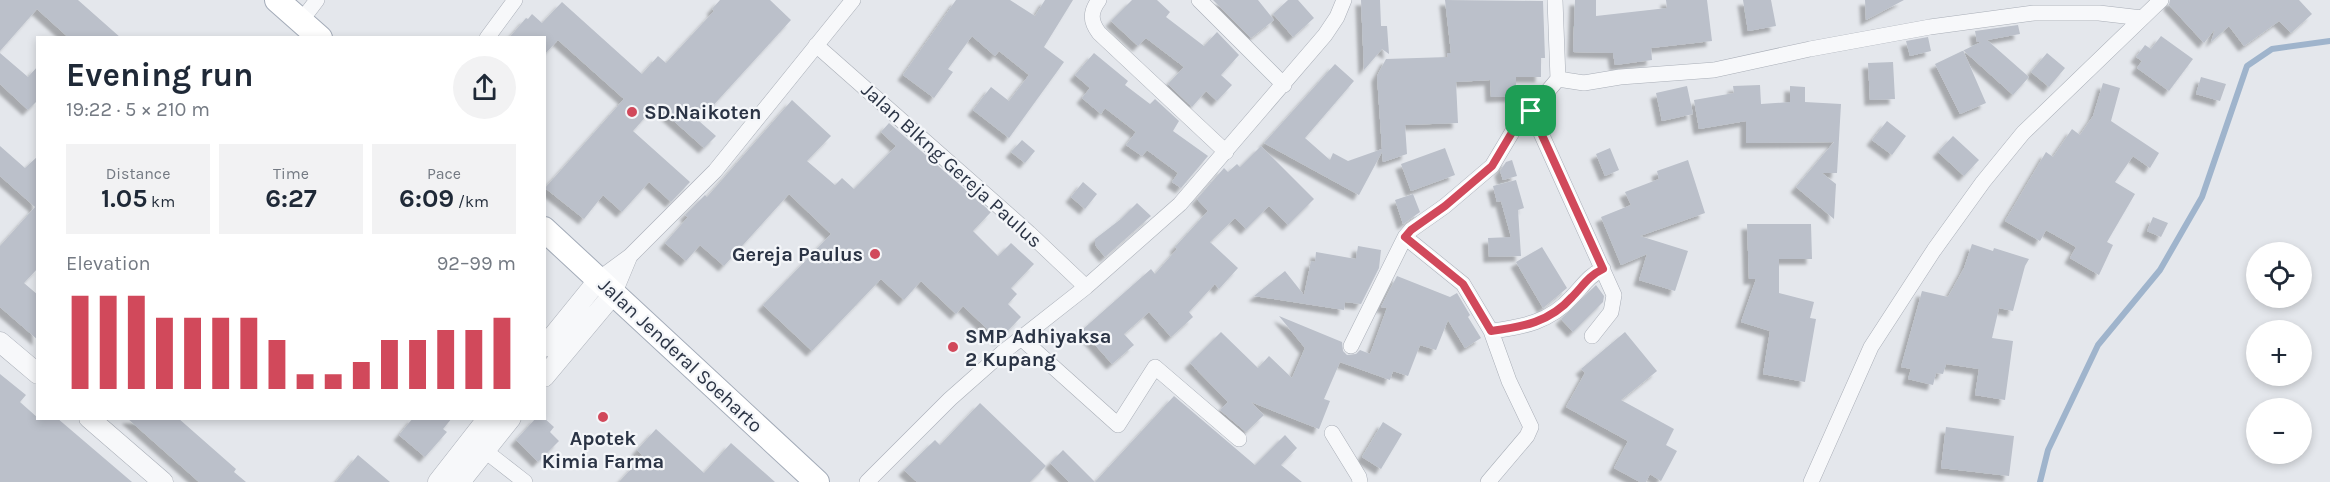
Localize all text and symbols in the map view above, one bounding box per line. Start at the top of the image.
text: Evening run [66,56,254,94]
button: share [453,56,516,119]
street label: Jalan Blkng Gereja Paulus [857,78,1047,253]
pin [1505,85,1556,136]
icon: arrive [1514,94,1547,127]
text: 19:22 · 5 × 210 m [66,98,210,121]
place label: SD.Naikoten [644,101,761,124]
marker: SD.Naikoten [625,105,639,119]
text: Distance [106,164,170,183]
text: Time [273,164,309,183]
text: Pace [427,164,461,183]
text: 1.05 [101,183,147,214]
text: 6:27 [265,183,317,214]
text: 6:09 [399,183,454,214]
text: km [147,192,175,211]
text: /km [454,192,489,211]
map controls [2246,242,2312,464]
button: locate [2246,242,2312,308]
place label: Gereja Paulus [732,243,863,266]
marker: Gereja Paulus [868,247,882,261]
text: Elevation [66,252,151,275]
text: 92–99 m [437,252,516,275]
street label: Jalan Jenderal Soeharto [594,273,767,437]
button: + [2246,320,2312,386]
place label: SMP Adhiyaksa 2 Kupang [965,325,1112,371]
marker: SMP Adhiyaksa 2 Kupang [946,340,960,354]
button: − [2246,398,2312,464]
marker: Apotek Kimia Farma [596,410,610,424]
place label: Apotek Kimia Farma [542,427,664,473]

